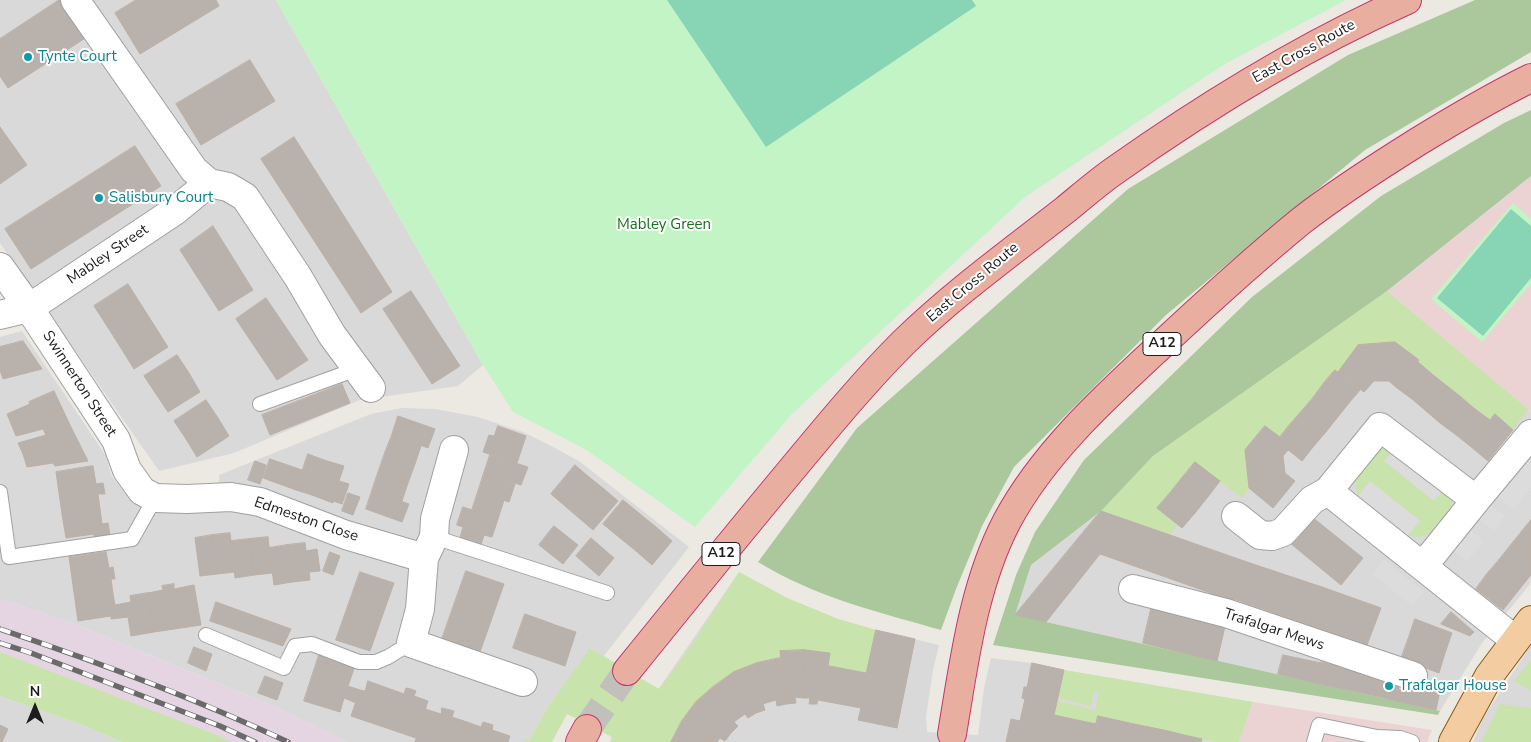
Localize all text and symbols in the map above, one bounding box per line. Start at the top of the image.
street label: East Cross Route [1250,16,1358,88]
place label: Tynte Court [38,48,117,66]
marker: Tynte Court [22,51,34,63]
place label: Salisbury Court [109,189,213,207]
marker: Salisbury Court [93,192,105,204]
park label: Mabley Green [617,216,711,234]
street label: Mabley Street [64,221,152,289]
street label: East Cross Route [923,239,1023,327]
street label: Swinnerton Street [38,328,120,440]
road number: A12 [1143,332,1181,356]
street label: Edmeston Close [251,494,361,546]
road number: A12 [702,542,740,566]
street label: Trafalgar Mews [1221,605,1327,655]
place label: Trafalgar House [1399,677,1507,695]
marker: Trafalgar House [1383,680,1395,692]
north arrow [10,682,60,732]
text: N [30,682,40,701]

